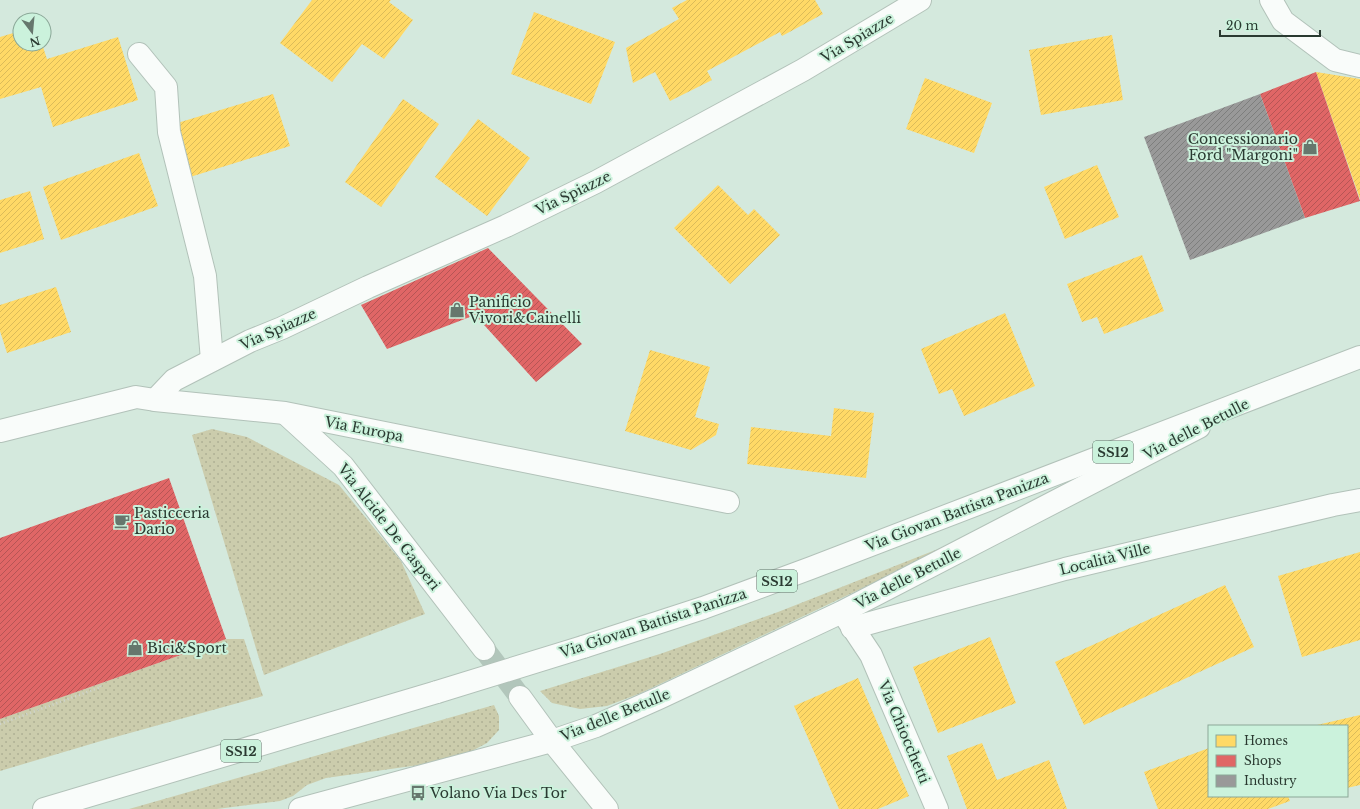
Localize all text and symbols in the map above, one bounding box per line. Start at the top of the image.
street label: Via Spiazze [816,9,897,67]
north arrow [12,12,52,52]
scale bar [1220,12,1320,38]
text: 20 m [1226,18,1258,33]
text: N [27,33,42,50]
place label: Concessionario Ford "Margoni" [1188,130,1298,164]
shop icon: Concessionario Ford "Margoni" [1301,138,1319,156]
street label: Via Spiazze [531,167,614,219]
place label: Panificio Vivori&Cainelli [468,293,581,327]
shop icon: Panificio Vivori&Cainelli [448,301,466,319]
street label: Via Spiazze [236,304,319,354]
street label: Via delle Betulle [1139,395,1252,464]
street label: Via Europa [322,412,405,445]
road number: SS12 [1093,441,1133,463]
street label: Via Alcide De Gasperi [333,459,444,594]
street label: Via Giovan Battista Panizza [862,469,1051,556]
place label: Pasticceria Dario [134,504,210,538]
cafe icon: Pasticceria Dario [113,512,131,530]
street label: Località Ville [1058,539,1152,579]
street label: Via delle Betulle [851,544,964,613]
road number: SS12 [757,570,797,592]
street label: Via Giovan Battista Panizza [557,584,749,662]
shop icon: Bici&Sport [126,639,144,657]
place label: Bici&Sport [147,639,227,657]
street label: Via Chiocchetti [874,677,934,786]
street label: Via delle Betulle [557,685,672,746]
legend [1208,725,1348,797]
text: Homes [1244,733,1288,748]
road number: SS12 [221,740,261,762]
text: Shops [1244,753,1281,768]
text: Industry [1244,773,1297,788]
bus stop icon: Volano Via Des Tor [409,784,427,802]
place label: Volano Via Des Tor [429,784,567,802]

